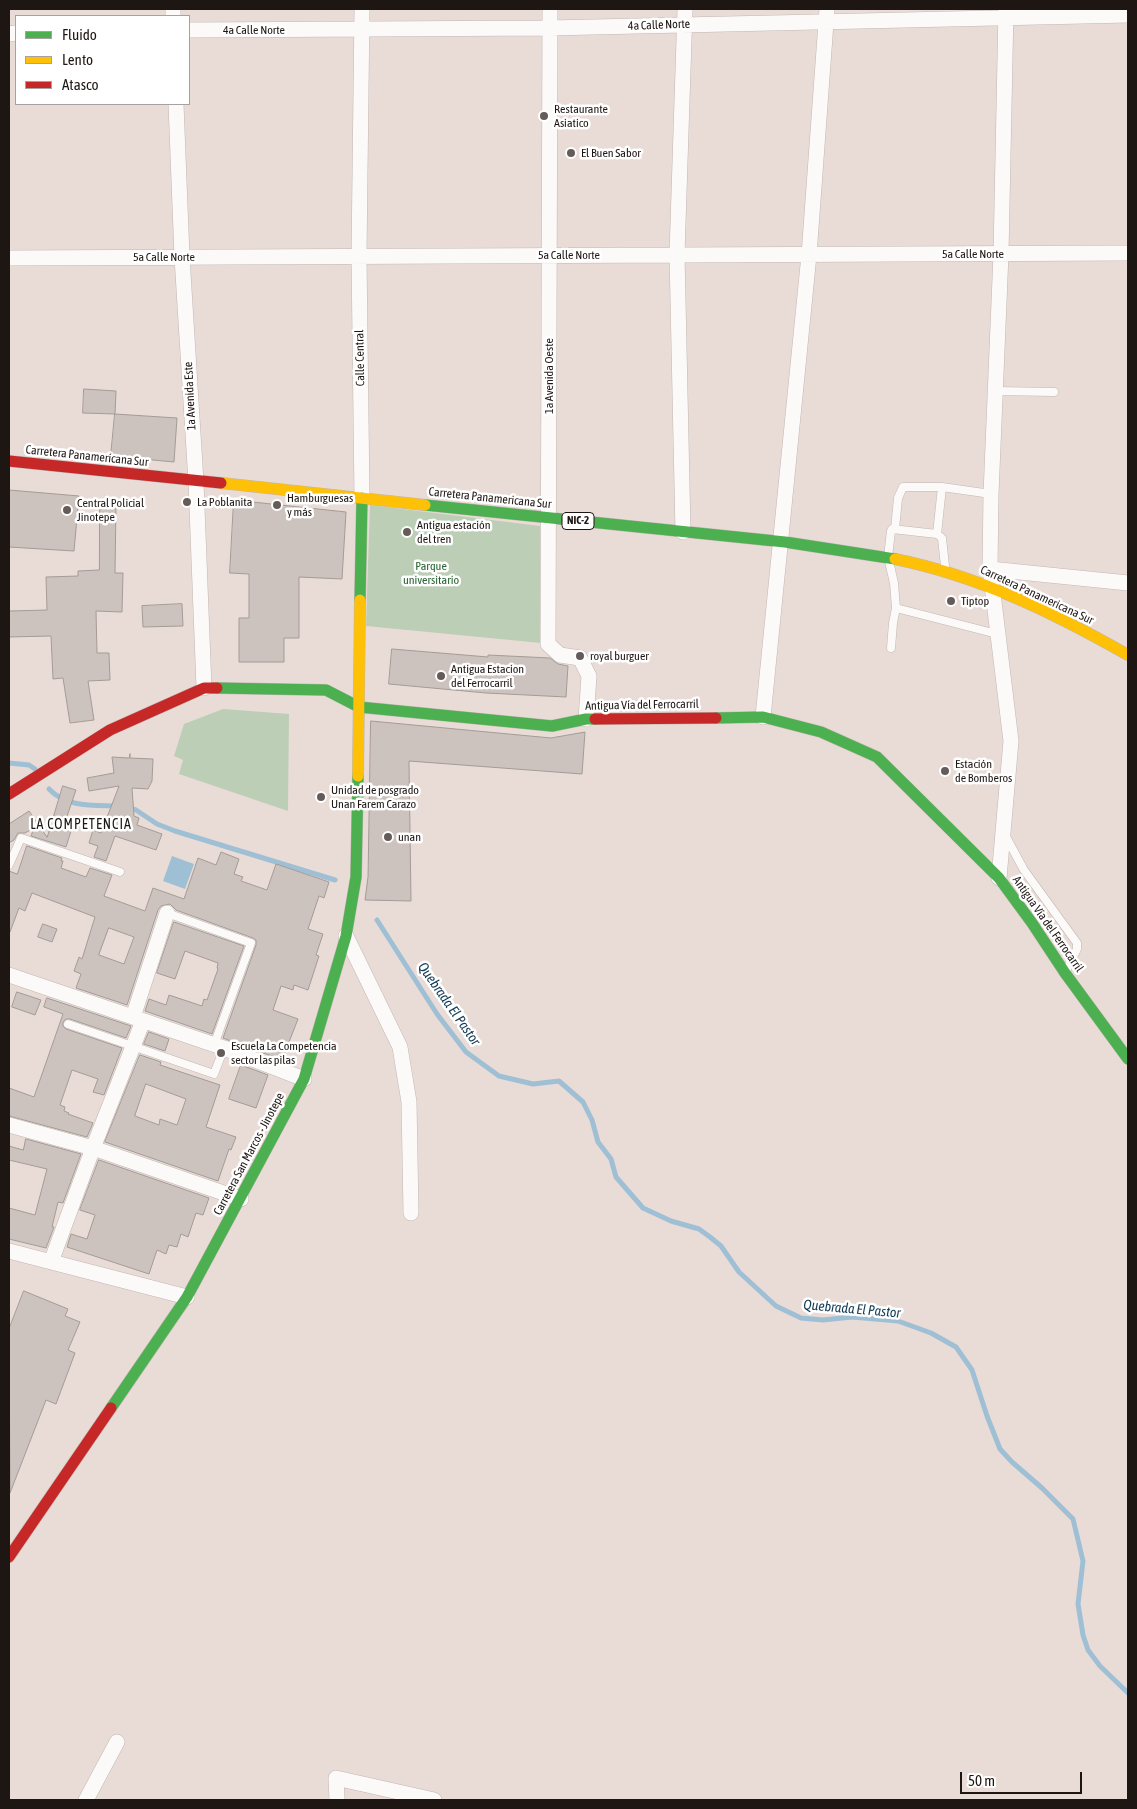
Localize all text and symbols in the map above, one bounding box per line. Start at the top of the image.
legend [15,15,190,105]
street label: 4a Calle Norte [628,17,690,33]
street label: 4a Calle Norte [223,23,285,37]
text: Fluido [62,26,97,43]
text: Lento [62,51,93,68]
text: Atasco [62,76,99,93]
place label: Restaurante Asiatico [554,102,608,130]
marker: Restaurante Asiatico [538,110,550,122]
place label: El Buen Sabor [581,146,641,160]
marker: El Buen Sabor [565,147,577,159]
street label: 5a Calle Norte [942,247,1004,261]
street label: 5a Calle Norte [538,248,600,262]
street label: 5a Calle Norte [133,250,195,264]
street label: Calle Central [352,330,368,386]
street label: 1a Avenida Oeste [542,338,556,414]
street label: 1a Avenida Este [181,361,199,431]
street label: Carretera Panamericana Sur [25,442,149,470]
street label: Carretera Panamericana Sur [428,484,552,512]
place label: Hamburguesas y más [287,491,353,519]
place label: La Poblanita [197,495,252,509]
place label: Central Policial Jinotepe [77,496,144,524]
marker: La Poblanita [181,496,193,508]
marker: Hamburguesas y más [271,499,283,511]
marker: Central Policial Jinotepe [61,504,73,516]
road number: NIC-2 [562,512,594,530]
place label: Antigua estación del tren [417,518,490,546]
marker: Antigua estación del tren [401,526,413,538]
park label: Parque universitario [403,559,459,587]
street label: Carretera Panamericana Sur [978,562,1096,628]
place label: Tiptop [961,594,989,608]
marker: Tiptop [945,595,957,607]
place label: royal burguer [590,649,649,663]
marker: royal burguer [574,650,586,662]
place label: Antigua Estacion del Ferrocarril [451,662,524,690]
marker: Antigua Estacion del Ferrocarril [435,670,447,682]
street label: Antigua Vía del Ferrocarril [585,697,699,713]
place label: Estación de Bomberos [955,757,1012,785]
marker: Estación de Bomberos [939,765,951,777]
place label: Unidad de posgrado Unan Farem Carazo [331,783,419,811]
marker: Unidad de posgrado Unan Farem Carazo [315,791,327,803]
district label: LA COMPETENCIA [28,817,134,833]
place label: unan [398,830,421,844]
marker: unan [382,831,394,843]
street label: Antigua Vía del Ferrocarril [1009,873,1087,975]
water label: Quebrada El Pastor [414,959,484,1049]
place label: Escuela La Competencia sector las pilas [231,1039,337,1067]
marker: Escuela La Competencia sector las pilas [215,1047,227,1059]
street label: Carretera San Marcos - Jinotepe [211,1090,287,1218]
water label: Quebrada El Pastor [803,1296,901,1322]
scale bar [962,1762,1084,1794]
text: 50 m [968,1772,995,1789]

